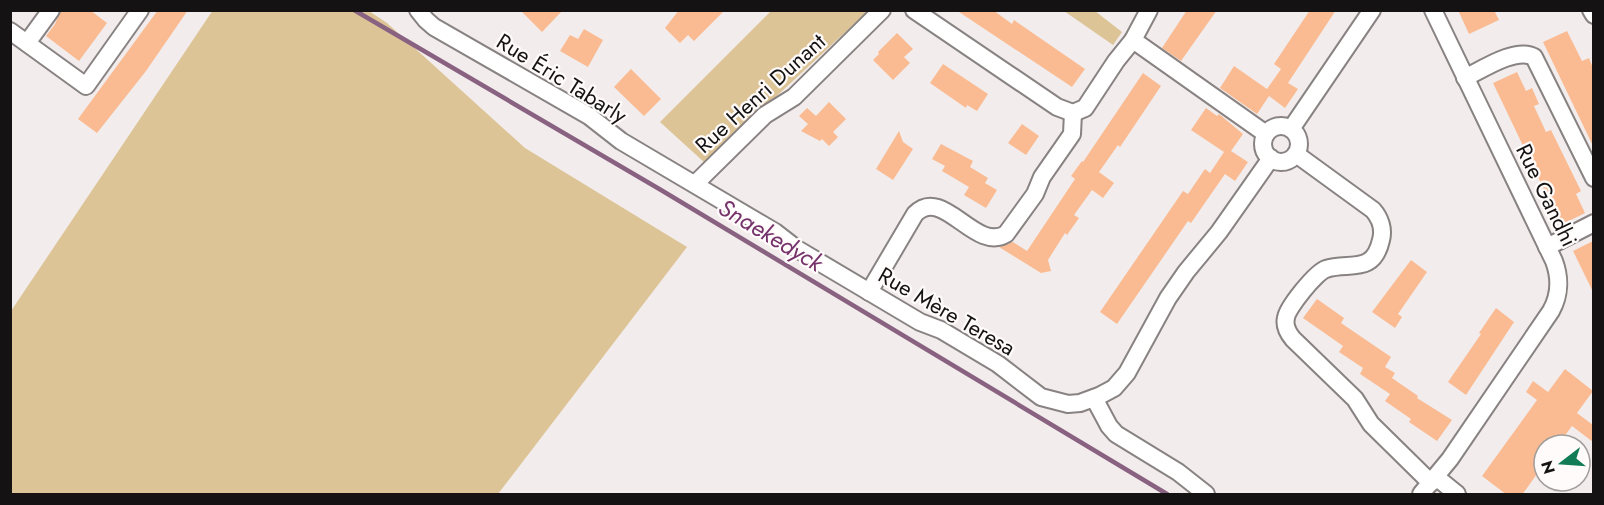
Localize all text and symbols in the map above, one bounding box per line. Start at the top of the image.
street label: Rue Éric Tabarly [491,25,634,131]
street label: Rue Henri Dunant [688,25,833,160]
street label: Rue Gandhi [1508,138,1586,252]
water label: Snaekedyck [712,190,832,281]
street label: Rue Mère Teresa [873,259,1021,363]
north arrow [1532,433,1592,493]
text: N [1535,458,1561,477]

